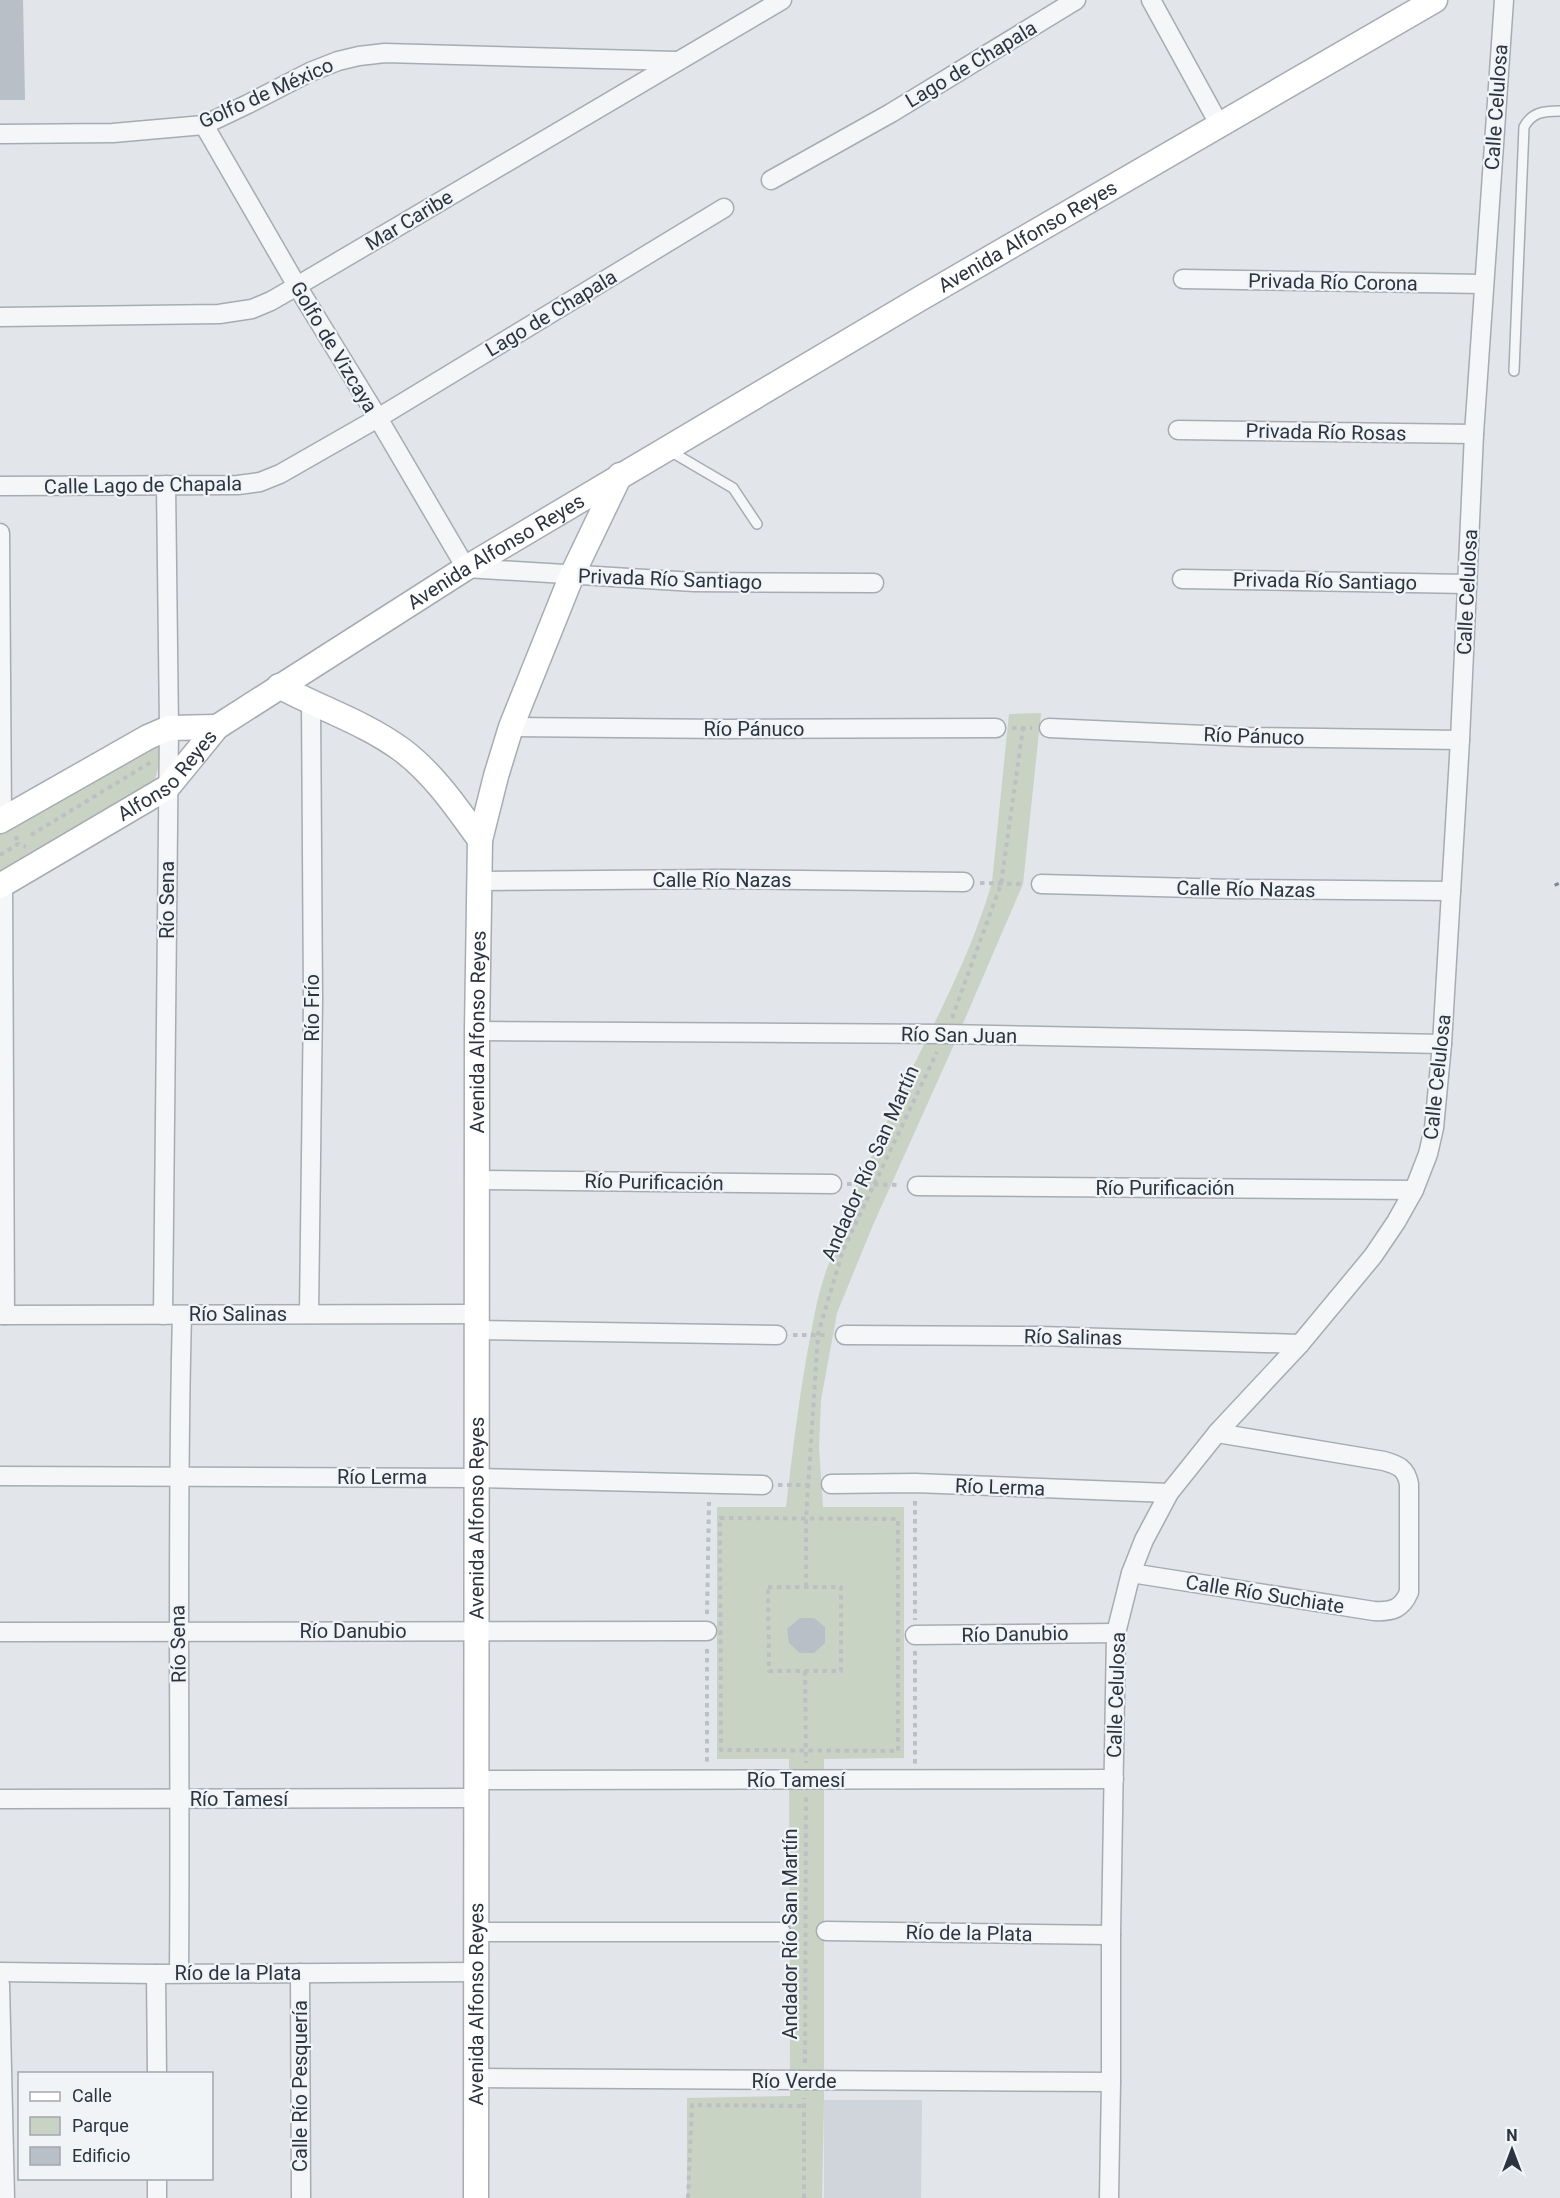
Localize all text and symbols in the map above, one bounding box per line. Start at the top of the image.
street label: Lago de Chapala [901,15,1041,113]
street label: Calle Celulosa [1480,43,1512,171]
street label: Golfo de México [195,53,337,133]
street label: Avenida Alfonso Reyes [934,175,1121,298]
street label: Mar Caribe [361,185,457,255]
street label: Lago de Chapala [481,264,621,362]
street label: Privada Río Corona [1248,269,1418,295]
street label: Golfo de Vizcaya [285,277,383,417]
street label: Privada Río Rosas [1245,419,1407,445]
street label: Calle Lago de Chapala [44,471,242,499]
street label: Avenida Alfonso Reyes [403,489,589,614]
street label: Calle Celulosa [1452,528,1482,656]
street label: Privada Río Santiago [578,564,762,594]
street label: Privada Río Santiago [1233,567,1417,595]
street label: Río Pánuco [704,717,804,741]
street label: Río Pánuco [1203,722,1305,750]
street label: Alfonso Reyes [113,725,222,826]
street label: Río Sena [155,861,179,939]
street label: Calle Río Nazas [652,868,792,892]
street label: Calle Río Nazas [1176,876,1316,902]
street label: Avenida Alfonso Reyes [465,930,491,1133]
street label: Río Frío [300,974,324,1042]
street label: Calle Celulosa [1418,1013,1456,1141]
street label: Río San Juan [901,1022,1017,1048]
street label: Andador Río San Martín [816,1062,924,1264]
street label: Río Purificación [584,1169,724,1195]
street label: Río Purificación [1095,1176,1235,1200]
street label: Río Salinas [189,1302,287,1326]
street label: Río Salinas [1024,1324,1122,1350]
street label: Avenida Alfonso Reyes [464,1417,489,1619]
street label: Río Lerma [337,1465,427,1489]
street label: Río Lerma [954,1473,1046,1501]
street label: Calle Río Suchiate [1184,1570,1346,1618]
street label: Río Sena [165,1605,191,1683]
street label: Río Danubio [299,1619,407,1643]
street label: Río Danubio [961,1621,1069,1647]
street label: Calle Celulosa [1102,1632,1130,1758]
street label: Río Tamesí [747,1768,846,1792]
street label: Río Tamesí [190,1787,289,1811]
street label: Andador Río San Martín [778,1828,802,2040]
street label: Avenida Alfonso Reyes [464,1903,488,2105]
street label: Río de la Plata [905,1920,1033,1946]
street label: Río de la Plata [175,1961,301,1985]
street label: Calle Río Pesquería [288,2000,312,2172]
street label: Río Verde [751,2069,837,2093]
legend [18,2072,213,2180]
text: Calle [72,2085,112,2106]
text: Parque [72,2115,129,2136]
north arrow [1482,2120,1542,2180]
text: N [1506,2126,1518,2145]
text: Edificio [72,2145,131,2166]

